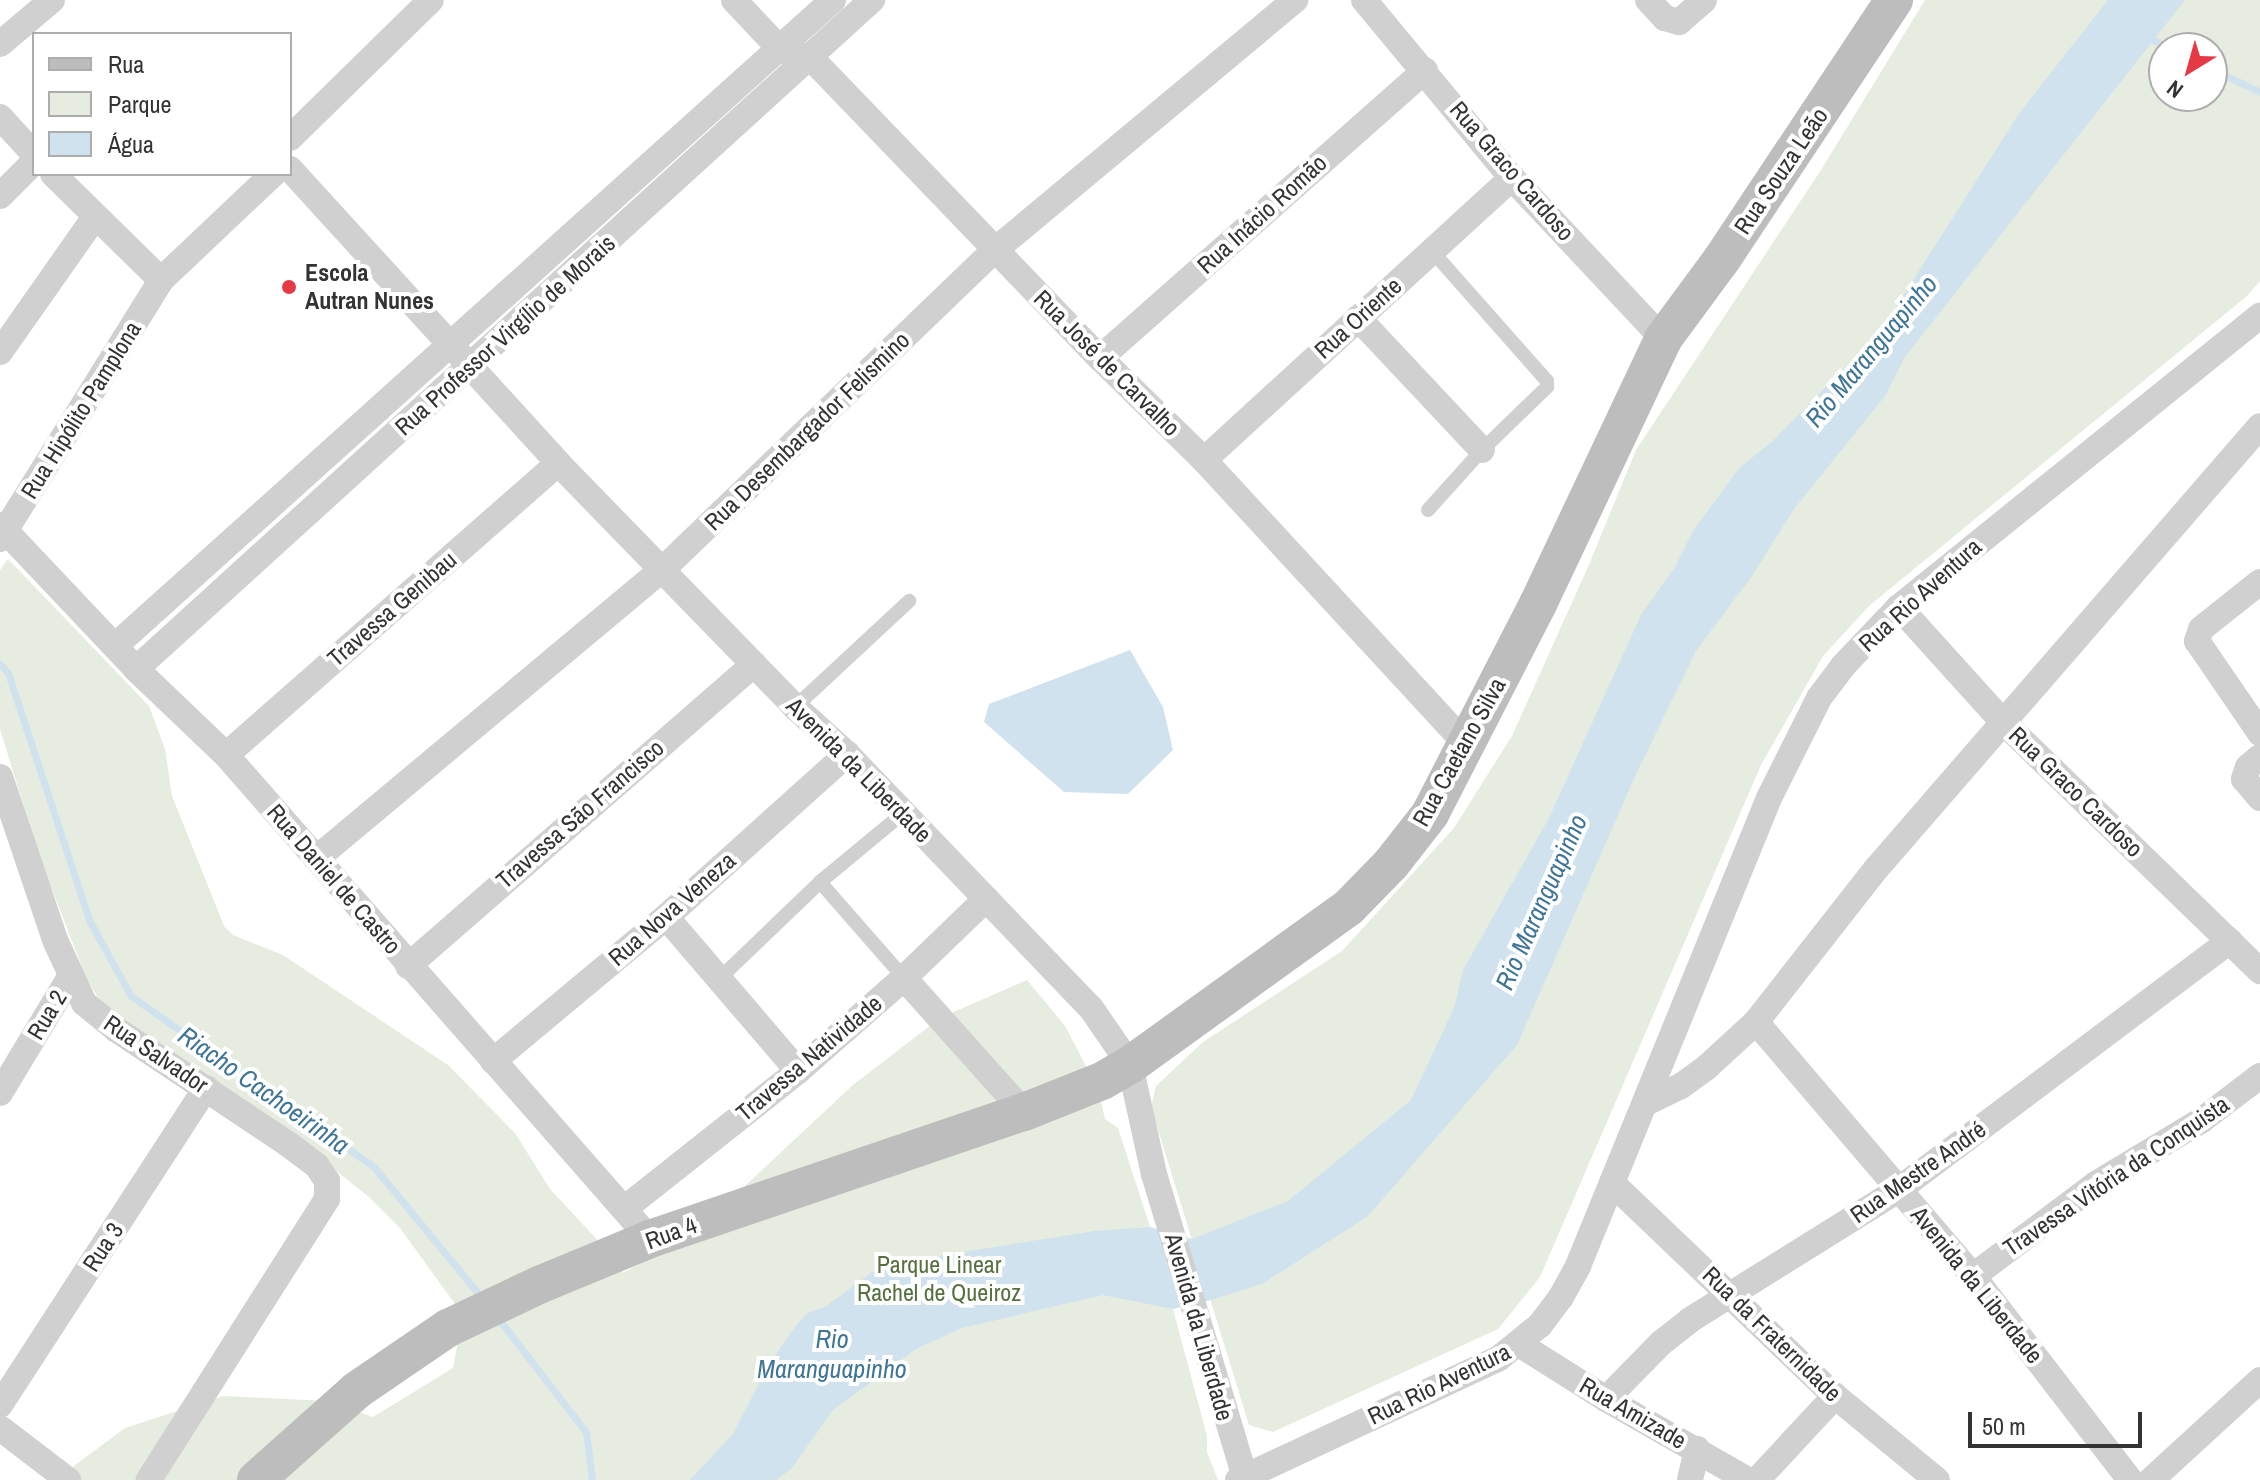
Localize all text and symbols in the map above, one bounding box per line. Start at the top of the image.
legend [32,32,292,176]
north arrow [2148,32,2228,112]
text: Rua [108,48,144,80]
text: N [2161,74,2189,105]
text: Parque [108,88,171,120]
street label: Rua Graco Cardoso [1444,96,1580,246]
street label: Rua Souza Leão [1728,102,1834,240]
text: Água [108,128,154,160]
street label: Rua Inácio Romão [1191,148,1333,280]
street label: Rua Professor Virgílio de Morais [389,229,621,441]
place label: Escola Autran Nunes [305,259,434,315]
water label: Rio Maranguapinho [1798,269,1944,433]
street label: Rua Oriente [1309,271,1407,365]
marker: Escola Autran Nunes [280,278,298,296]
street label: Rua José de Carvalho [1028,284,1186,442]
street label: Rua Hipólito Pamplona [15,316,147,504]
street label: Rua Desembargador Felismino [699,326,915,536]
street label: Rua Rio Aventura [1852,532,1988,658]
street label: Travessa Genibau [322,545,462,673]
street label: Rua Caetano Silva [1406,673,1512,831]
street label: Avenida da Liberdade [780,691,938,849]
street label: Rua Graco Cardoso [2003,721,2149,863]
street label: Travessa São Francisco [490,733,670,895]
street label: Rua Daniel de Castro [261,798,407,960]
water label: Rio Maranguapinho [1488,810,1594,994]
street label: Rua Nova Veneza [603,846,741,972]
street label: Rua 2 [21,985,73,1045]
street label: Travessa Natividade [730,989,888,1127]
street label: Rua Salvador [99,1009,213,1099]
water label: Riacho Cachoeirinha [173,1019,355,1161]
street label: Travessa Vitória da Conquista [1998,1090,2234,1262]
street label: Rua Mestre André [1844,1114,1992,1230]
street label: Avenida da Liberdade [1905,1201,2049,1369]
street label: Rua 4 [641,1210,701,1256]
street label: Rua 3 [77,1217,129,1277]
street label: Avenida da Liberdade [1159,1230,1239,1424]
park label: Parque Linear Rachel de Queiroz [857,1251,1021,1307]
street label: Rua da Fraternidade [1697,1261,1847,1407]
water label: Rio Maranguapinho [757,1323,907,1384]
street label: Rua Rio Aventura [1363,1337,1515,1431]
street label: Rua Amizade [1574,1371,1692,1455]
scale bar [1972,1396,2146,1446]
text: 50 m [1982,1410,2026,1442]

